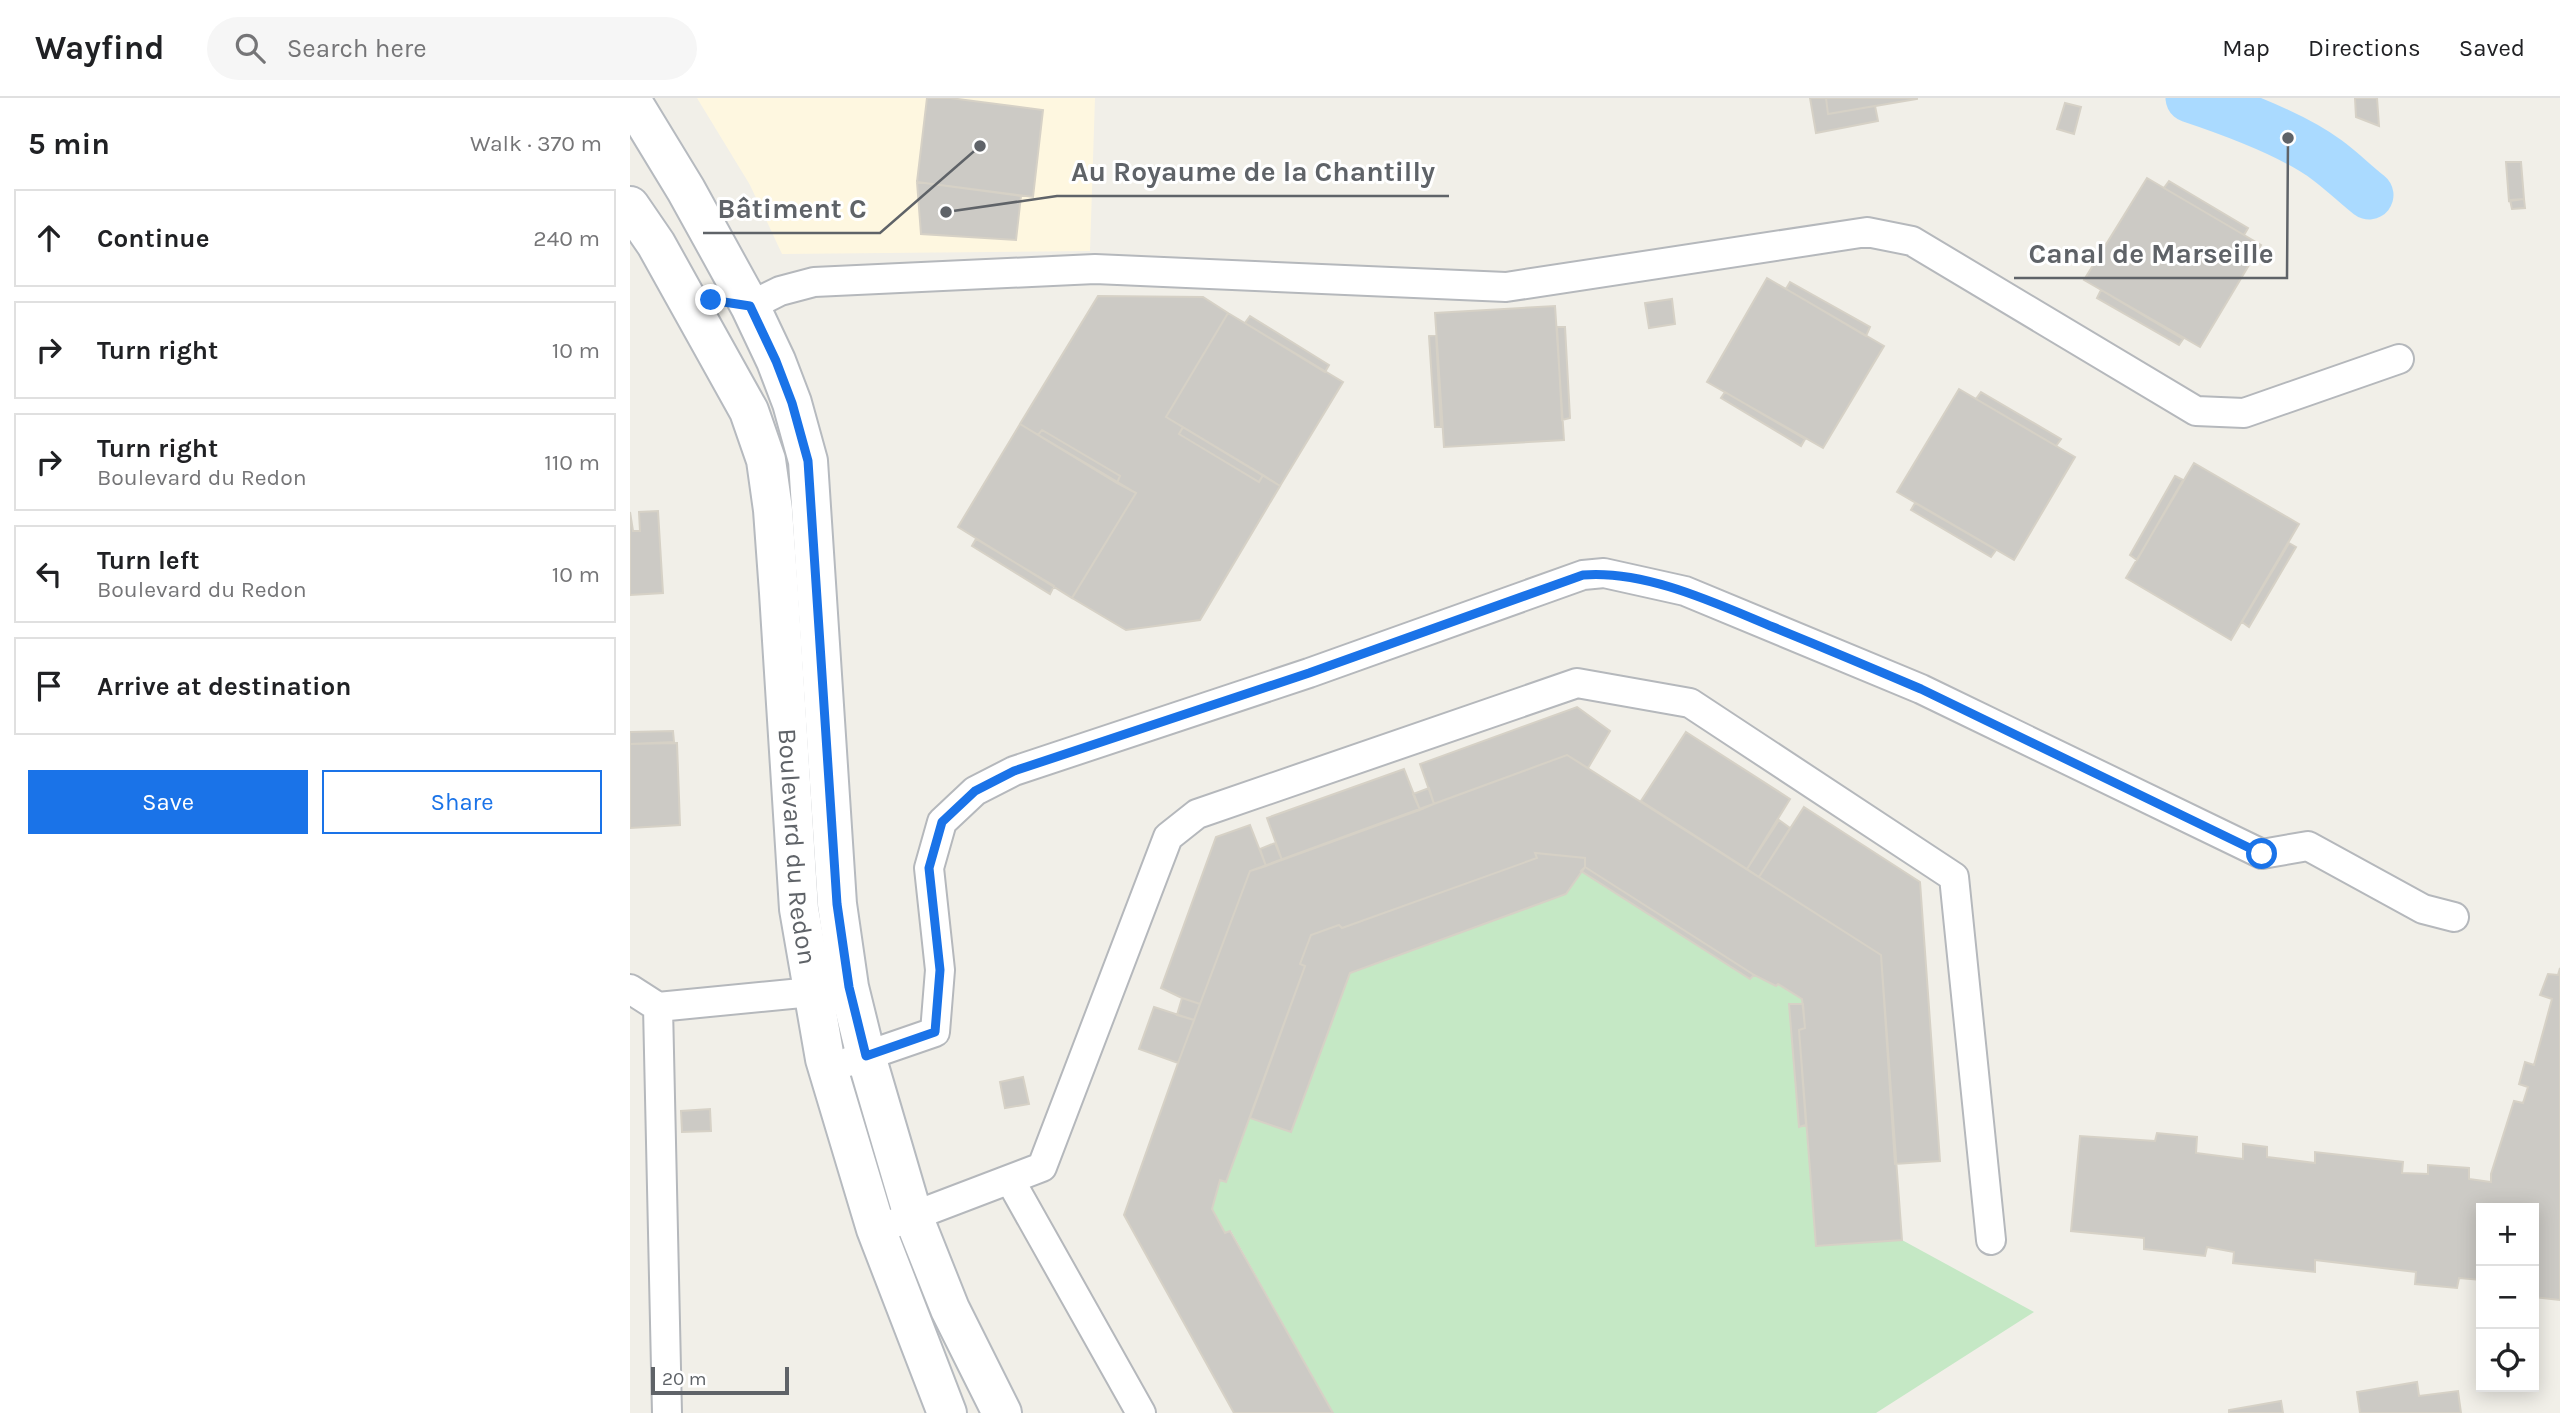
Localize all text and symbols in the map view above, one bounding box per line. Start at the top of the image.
search box [207,17,697,80]
text: Wayfind [35,29,165,67]
icon: search [231,29,269,67]
text: Search here [287,33,426,64]
text: Map [2222,34,2270,62]
text: Directions [2308,34,2421,62]
text: Saved [2459,34,2525,62]
text: 5 min [28,126,110,162]
text: Walk · 370 m [470,130,602,157]
callout: Au Royaume de la Chantilly [1057,147,1449,196]
text: Au Royaume de la Chantilly [1071,155,1435,188]
callout: Bâtiment C [703,184,880,233]
text: Bâtiment C [717,192,867,225]
icon: ahead [30,219,68,257]
text: Continue [97,223,209,254]
text: 240 m [533,225,600,252]
callout: Canal de Marseille [2014,229,2287,278]
text: Canal de Marseille [2028,237,2274,270]
route end [695,284,726,315]
icon: right [30,331,68,369]
text: Turn right [97,335,218,366]
text: 10 m [552,337,600,364]
text: Turn right [97,433,218,464]
icon: right [30,443,68,481]
text: 110 m [544,449,600,476]
text: Boulevard du Redon [97,464,307,491]
text: Turn left [97,545,199,576]
icon: left [30,555,68,593]
text: 10 m [552,561,600,588]
text: Boulevard du Redon [97,576,307,603]
icon: arrive [30,667,68,705]
text: Arrive at destination [97,671,351,702]
street label: Boulevard du Redon [772,727,823,967]
button: Save [28,770,308,834]
button: Share [322,770,602,834]
route start [2246,838,2277,869]
map controls [2476,1203,2539,1392]
button: + [2476,1203,2539,1266]
button: − [2476,1266,2539,1329]
button: locate [2476,1329,2539,1392]
scale bar [651,1364,789,1396]
text: 20 m [662,1368,707,1390]

